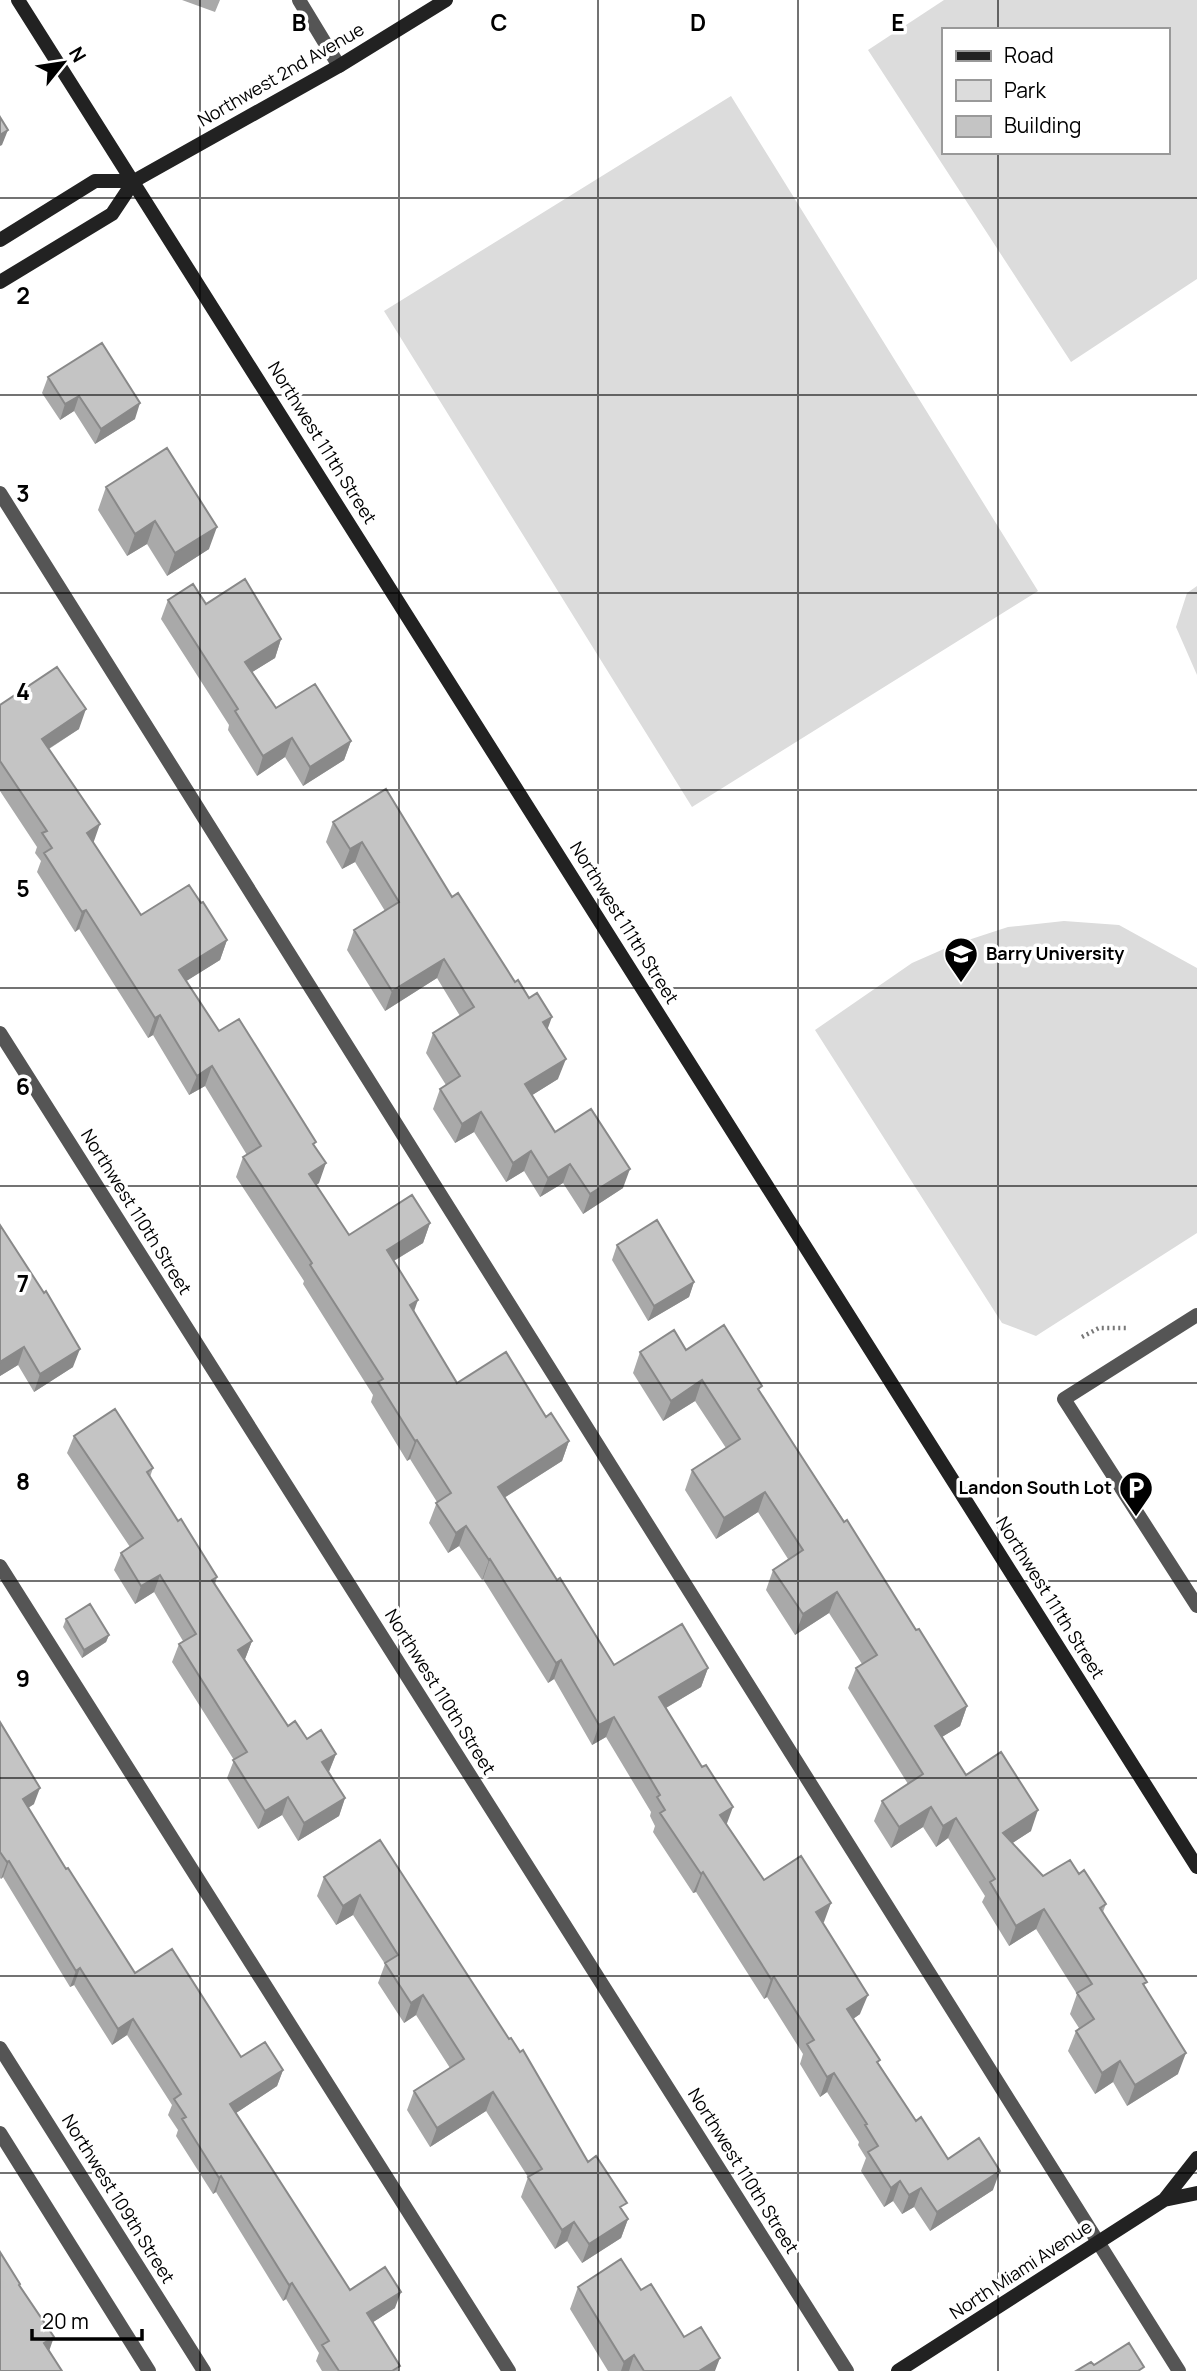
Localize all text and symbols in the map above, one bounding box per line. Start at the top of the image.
text: B [292,6,306,38]
text: C [491,6,508,38]
text: D [690,6,706,38]
text: E [891,6,905,38]
street label: Northwest 2nd Avenue [193,17,368,132]
north arrow [28,28,98,98]
legend [942,28,1169,154]
text: Road [1004,41,1054,69]
text: N [63,42,92,67]
text: Park [1004,76,1046,104]
text: Building [1004,111,1081,139]
text: 2 [16,279,30,311]
street label: Northwest 111th Street [263,357,383,528]
text: 3 [16,477,30,509]
text: 4 [16,675,30,707]
street label: Northwest 111th Street [565,837,685,1008]
text: 5 [16,872,30,904]
school or university icon: Barry University [942,935,980,984]
place label: Barry University [986,941,1124,965]
text: 6 [16,1070,30,1102]
street label: Northwest 110th Street [76,1124,198,1299]
text: 7 [17,1267,29,1299]
text: 8 [16,1465,30,1497]
parking icon: Landon South Lot [1117,1469,1155,1518]
place label: Landon South Lot [958,1475,1112,1499]
street label: Northwest 111th Street [991,1512,1111,1683]
street label: Northwest 110th Street [380,1604,502,1779]
text: 9 [16,1662,30,1694]
street label: Northwest 110th Street [683,2083,805,2258]
street label: Northwest 109th Street [57,2109,181,2288]
street label: North Miami Avenue [945,2214,1096,2324]
scale bar [32,2298,142,2342]
text: 20 m [42,2307,89,2335]

